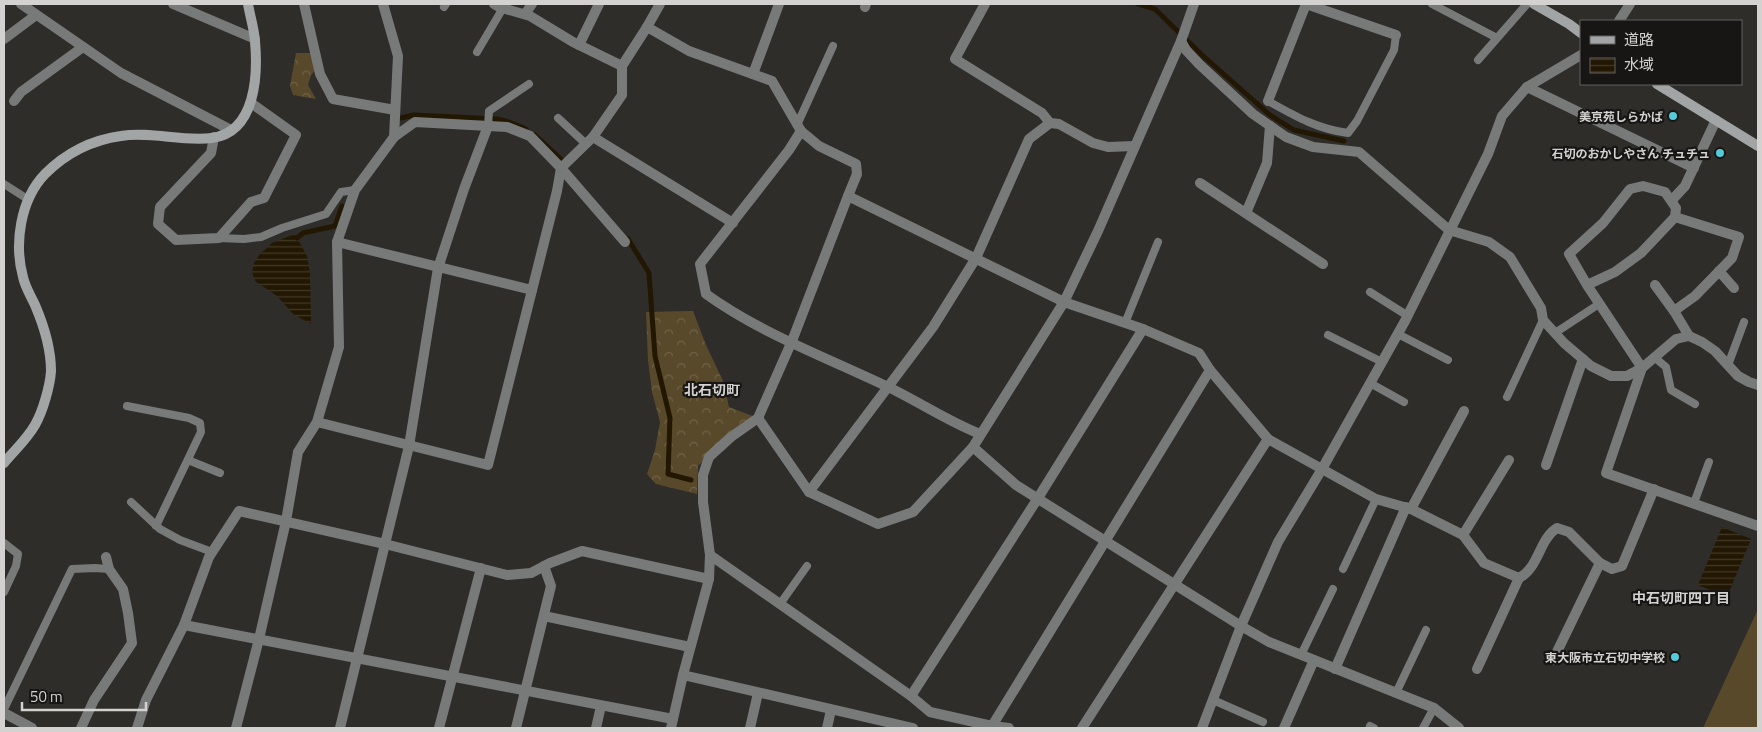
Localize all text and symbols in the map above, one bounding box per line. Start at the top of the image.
legend [1580,20,1742,85]
text: 道路 [1624,28,1654,51]
text: 水域 [1624,53,1654,76]
place label: 美京苑しらかば [1579,107,1663,126]
marker: 美京苑しらかば [1667,110,1679,122]
place label: 石切のおかしやさん チュチュ [1551,144,1710,163]
marker: 石切のおかしやさん チュチュ [1714,147,1726,159]
district label: 北石切町 [684,379,740,400]
district label: 中石切町四丁目 [1632,587,1730,608]
place label: 東大阪市立石切中学校 [1545,648,1665,667]
marker: 東大阪市立石切中学校 [1669,651,1681,663]
scale bar [22,680,146,712]
text: 50 m [30,685,63,708]

